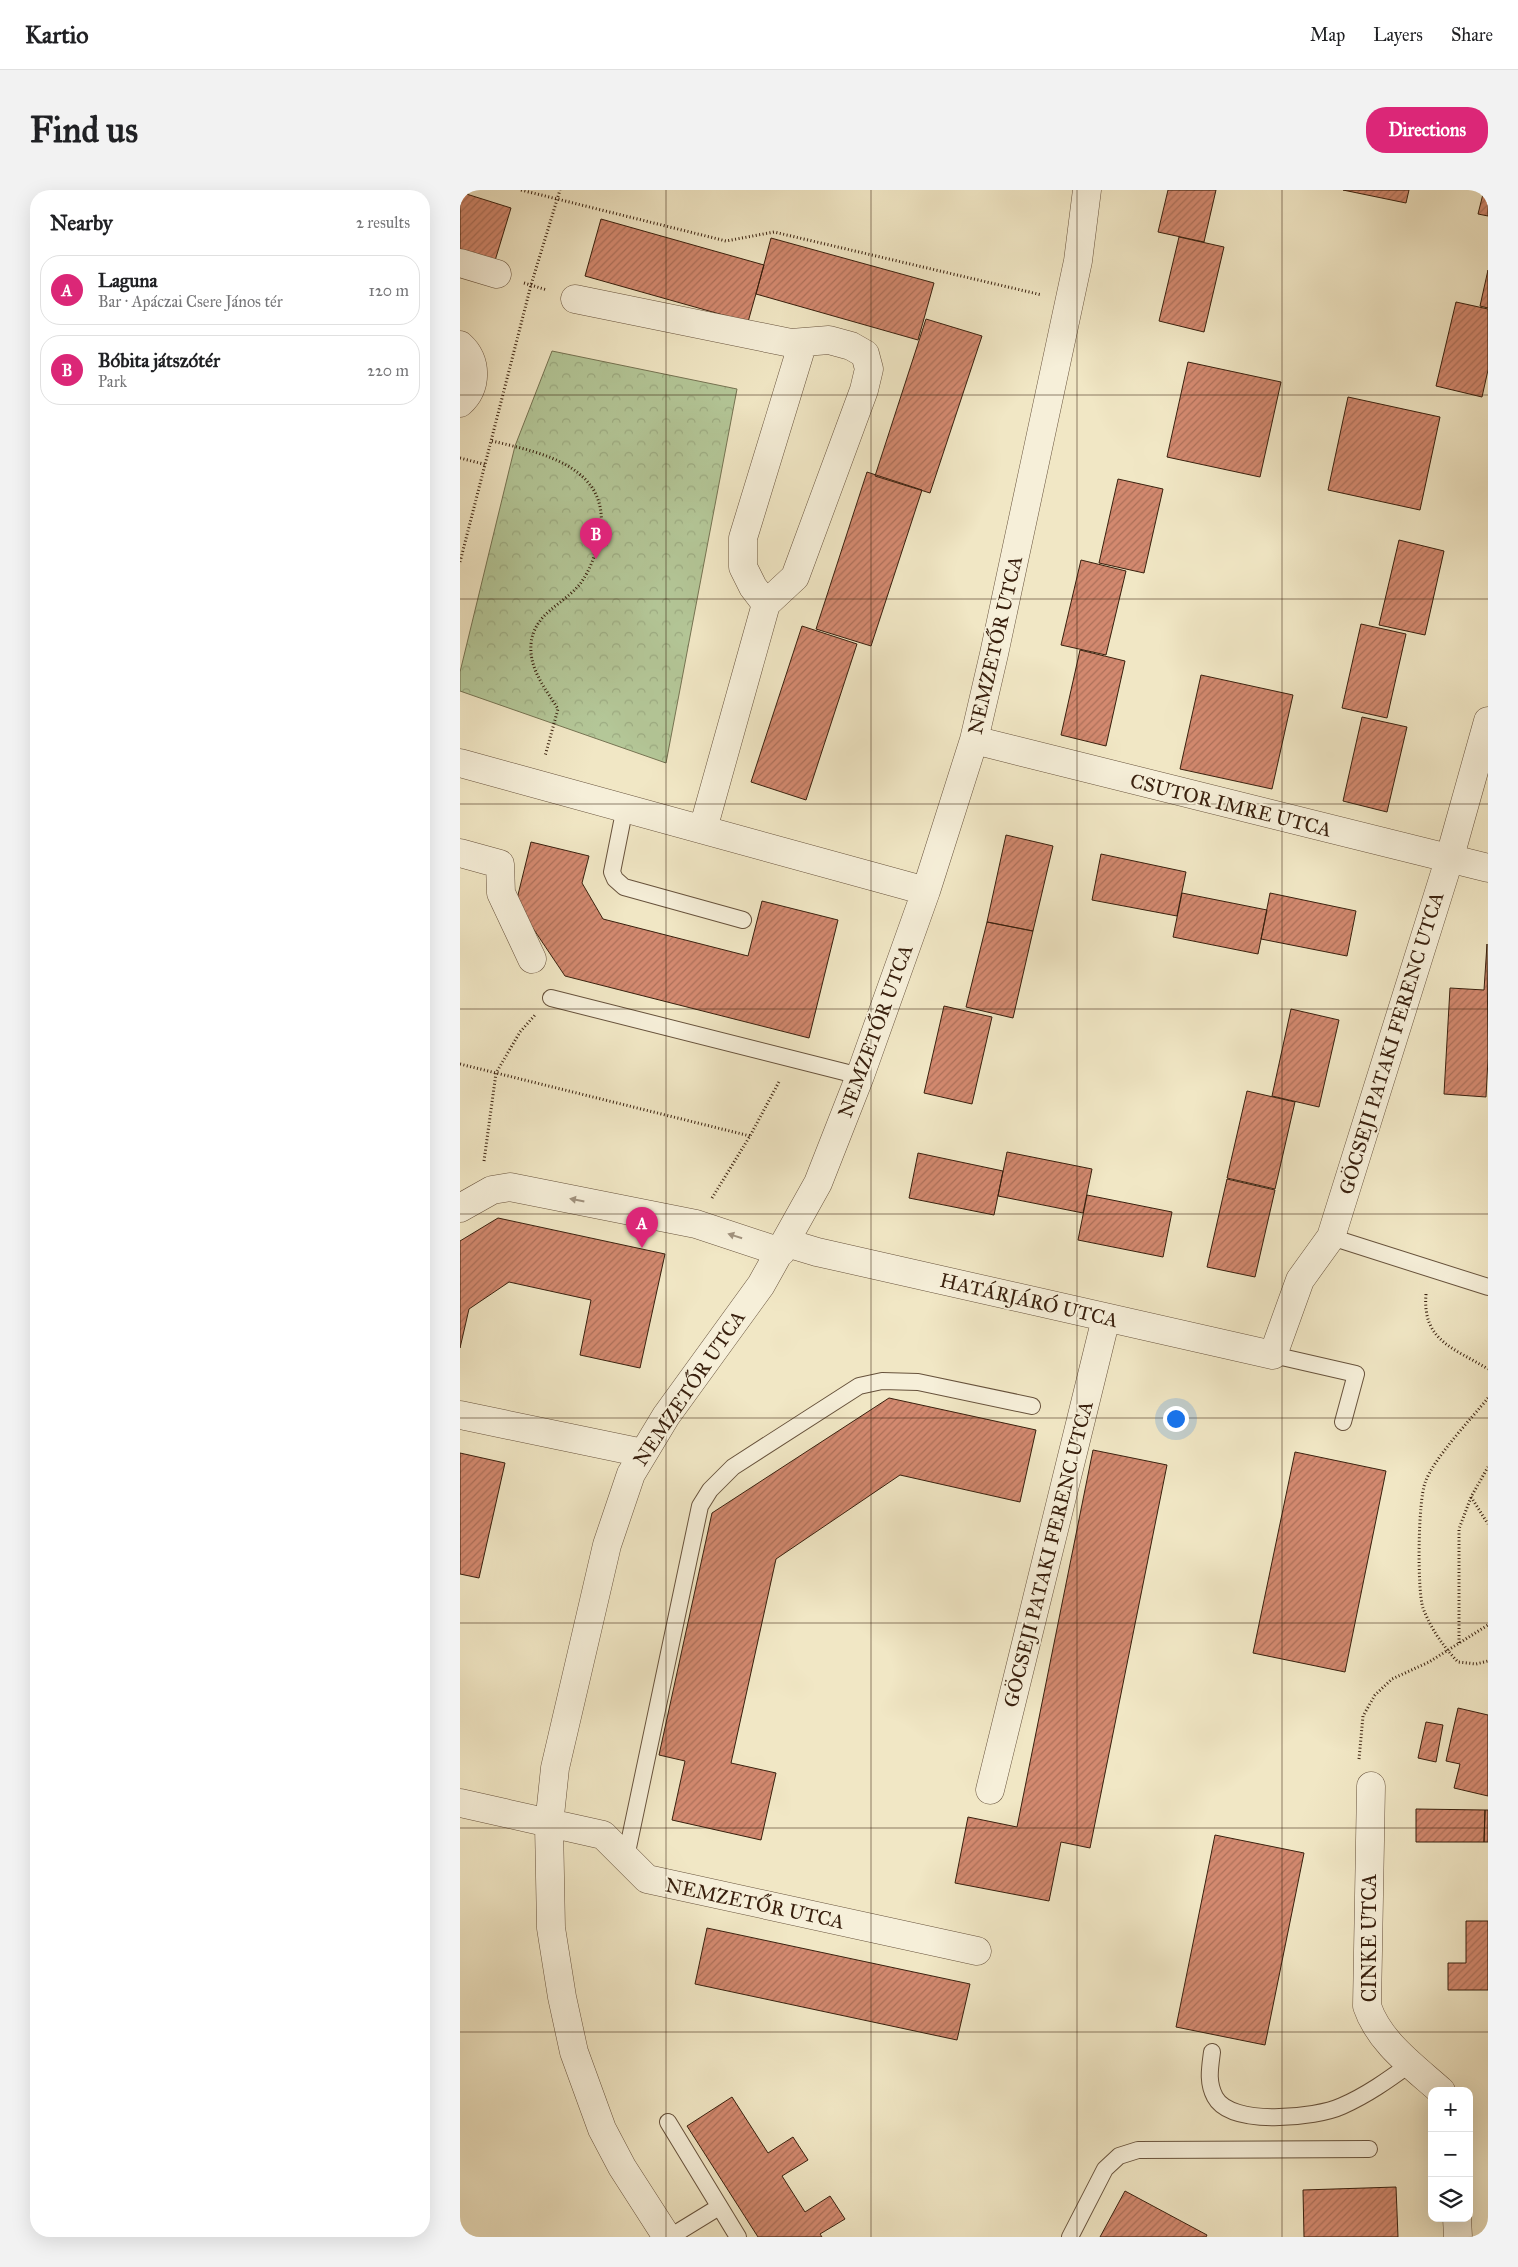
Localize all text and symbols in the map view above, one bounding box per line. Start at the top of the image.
text: Kartio [25,20,88,50]
text: Map [1310,24,1345,46]
text: Layers [1373,24,1423,46]
text: Share [1451,24,1493,46]
button: Directions [1366,107,1488,153]
text: Find us [30,109,138,152]
text: Nearby [50,210,113,236]
text: 2 results [356,213,410,232]
text: Laguna [98,269,158,292]
text: A [62,281,72,300]
text: 120 m [369,281,409,300]
text: Bar · Apáczai Csere János tér [98,292,283,311]
text: Bóbita játszótér [98,349,220,372]
text: B [62,361,72,380]
text: 220 m [367,361,409,380]
text: Park [98,372,127,391]
pin: B [580,518,612,559]
street label: NEMZETŐR UTCA [961,552,1027,737]
street label: CSUTOR IMRE UTCA [1128,768,1335,842]
street label: GÖCSEJI PATAKI FERENC UTCA [1333,888,1450,1197]
street label: NEMZETŐR UTCA [831,940,918,1121]
one-way arrow [568,1196,584,1204]
pin: A [626,1207,658,1248]
one-way arrow [727,1232,742,1240]
street label: HATÁRJÁRÓ UTCA [937,1266,1121,1333]
street label: NEMZETŐR UTCA [626,1304,750,1470]
street label: GÖCSEJI PATAKI FERENC UTCA [998,1398,1099,1710]
your location [1163,1406,1189,1432]
street label: NEMZETŐR UTCA [663,1870,848,1934]
street label: CINKE UTCA [1357,1873,1381,2002]
map controls [1428,2087,1473,2222]
button: + [1428,2087,1473,2132]
button: − [1428,2132,1473,2177]
button: layers [1428,2177,1473,2222]

